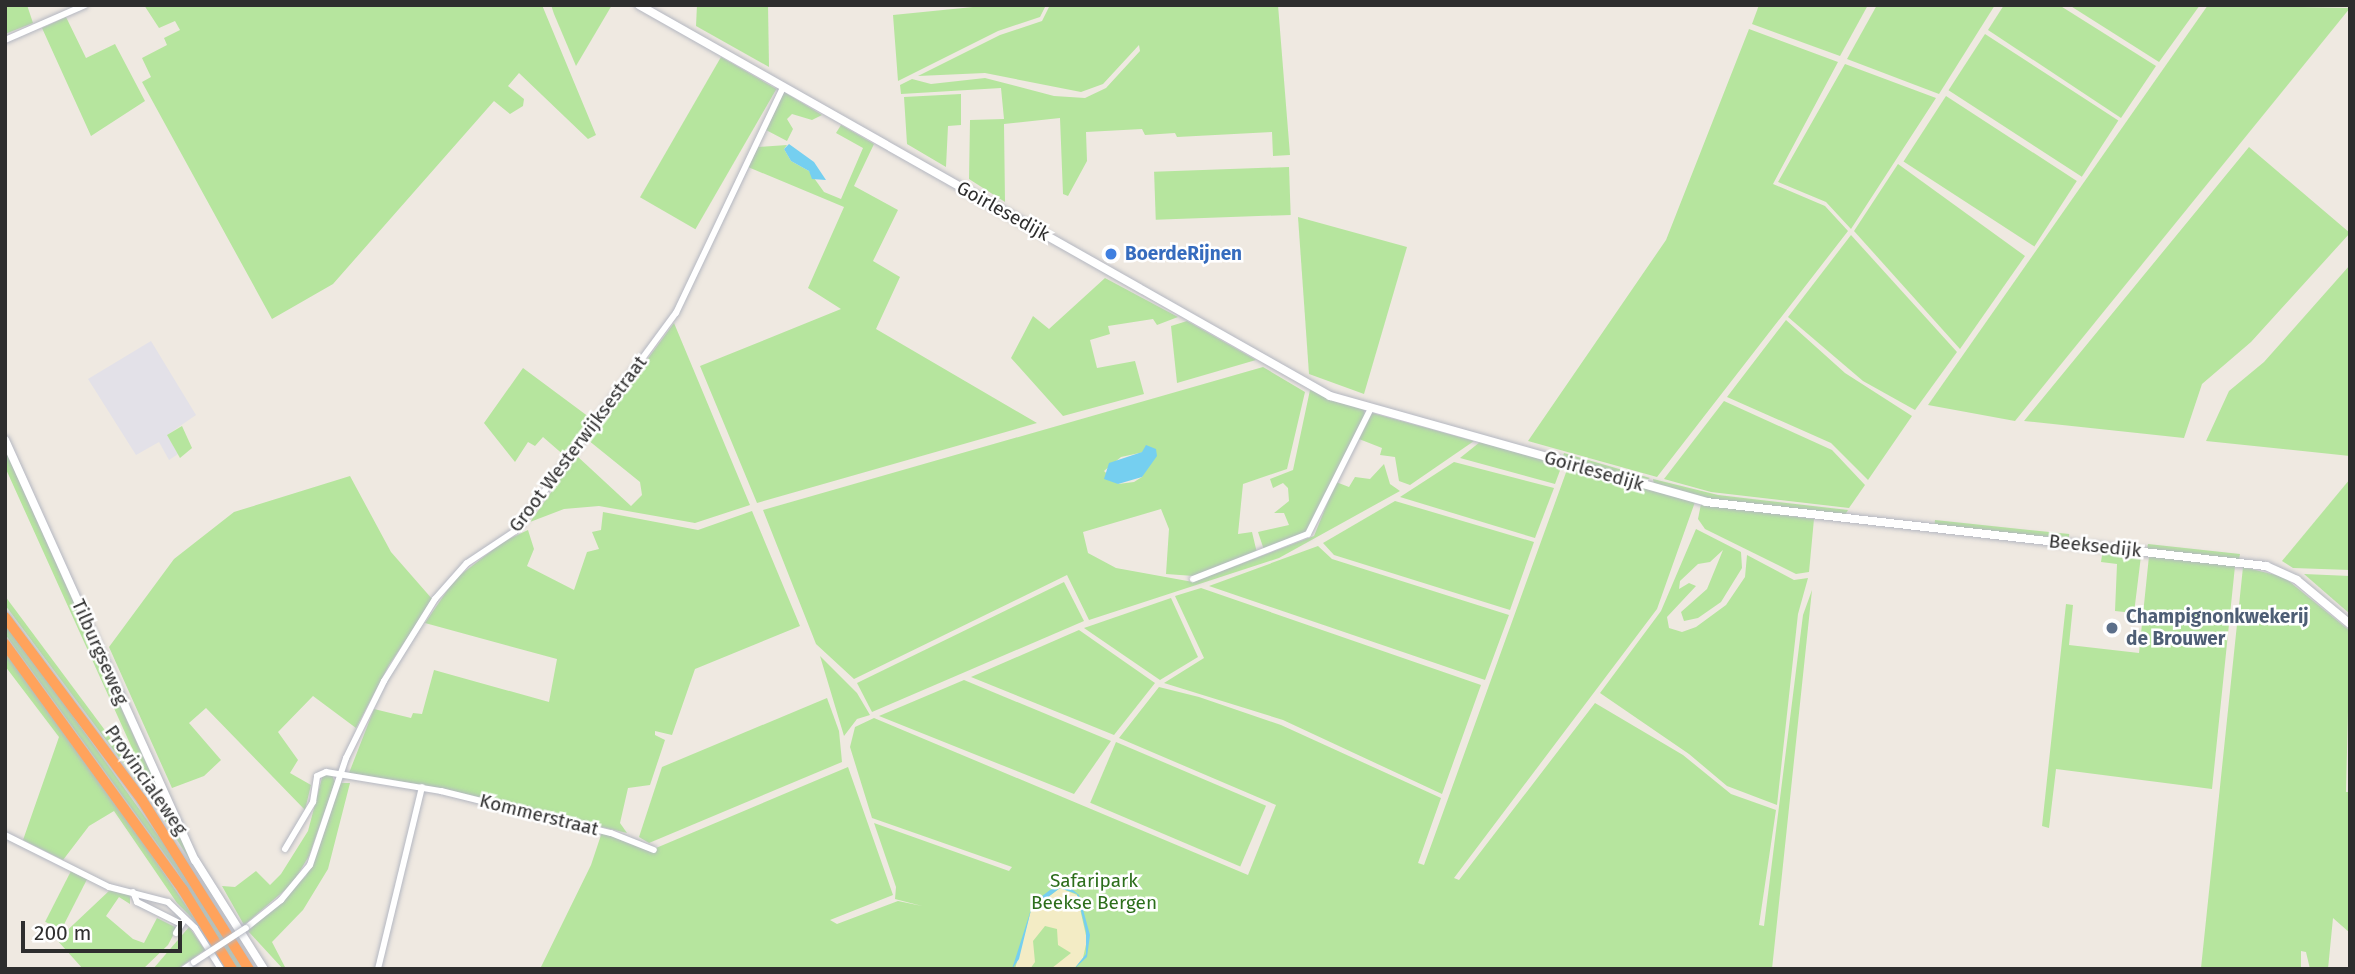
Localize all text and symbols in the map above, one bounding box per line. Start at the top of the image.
street label: Goirlesedijk [953,176,1053,246]
place label: BoerdeRijnen [1125,243,1242,265]
marker: BoerdeRijnen [1103,246,1119,262]
street label: Groot Westerwijksestraat [504,351,652,537]
street label: Goirlesedijk [1542,446,1646,496]
street label: Beeksedijk [2048,530,2142,562]
street label: Tilburgseweg [67,596,133,708]
place label: Champignonkwekerij de Brouwer [2126,606,2309,650]
marker: Champignonkwekerij de Brouwer [2104,620,2120,636]
street label: Provincialeweg [100,721,192,839]
street label: Kommerstraat [477,789,601,841]
park label: Safaripark Beekse Bergen [1031,870,1157,914]
scale bar [24,908,186,952]
text: 200 m [34,920,91,946]

